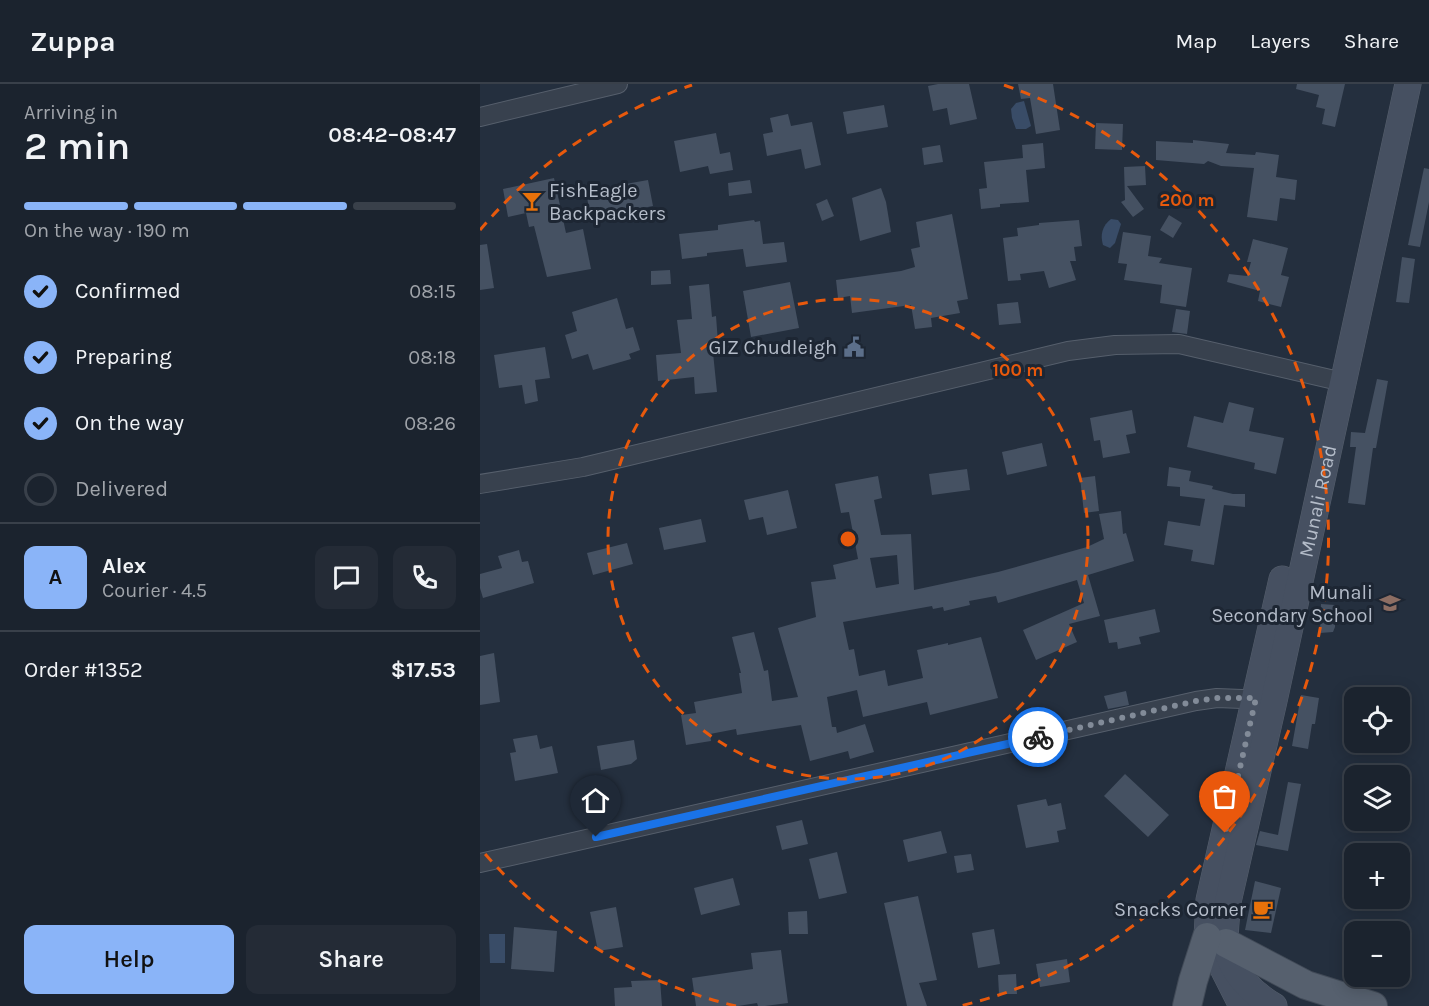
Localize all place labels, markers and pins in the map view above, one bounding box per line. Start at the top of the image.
place label: FishEagle Backpackers [549,179,666,225]
bar icon: FishEagle Backpackers [520,189,544,213]
public building icon: GIZ Chudleigh [842,335,866,359]
place label: GIZ Chudleigh [708,336,837,359]
centre of rings [838,529,858,549]
place label: Munali Secondary School [1211,581,1373,627]
school or university icon: Munali Secondary School [1378,591,1402,615]
pin [1199,771,1250,833]
pin [570,775,621,837]
cafe icon: Snacks Corner [1251,897,1275,921]
place label: Snacks Corner [1114,898,1247,921]

